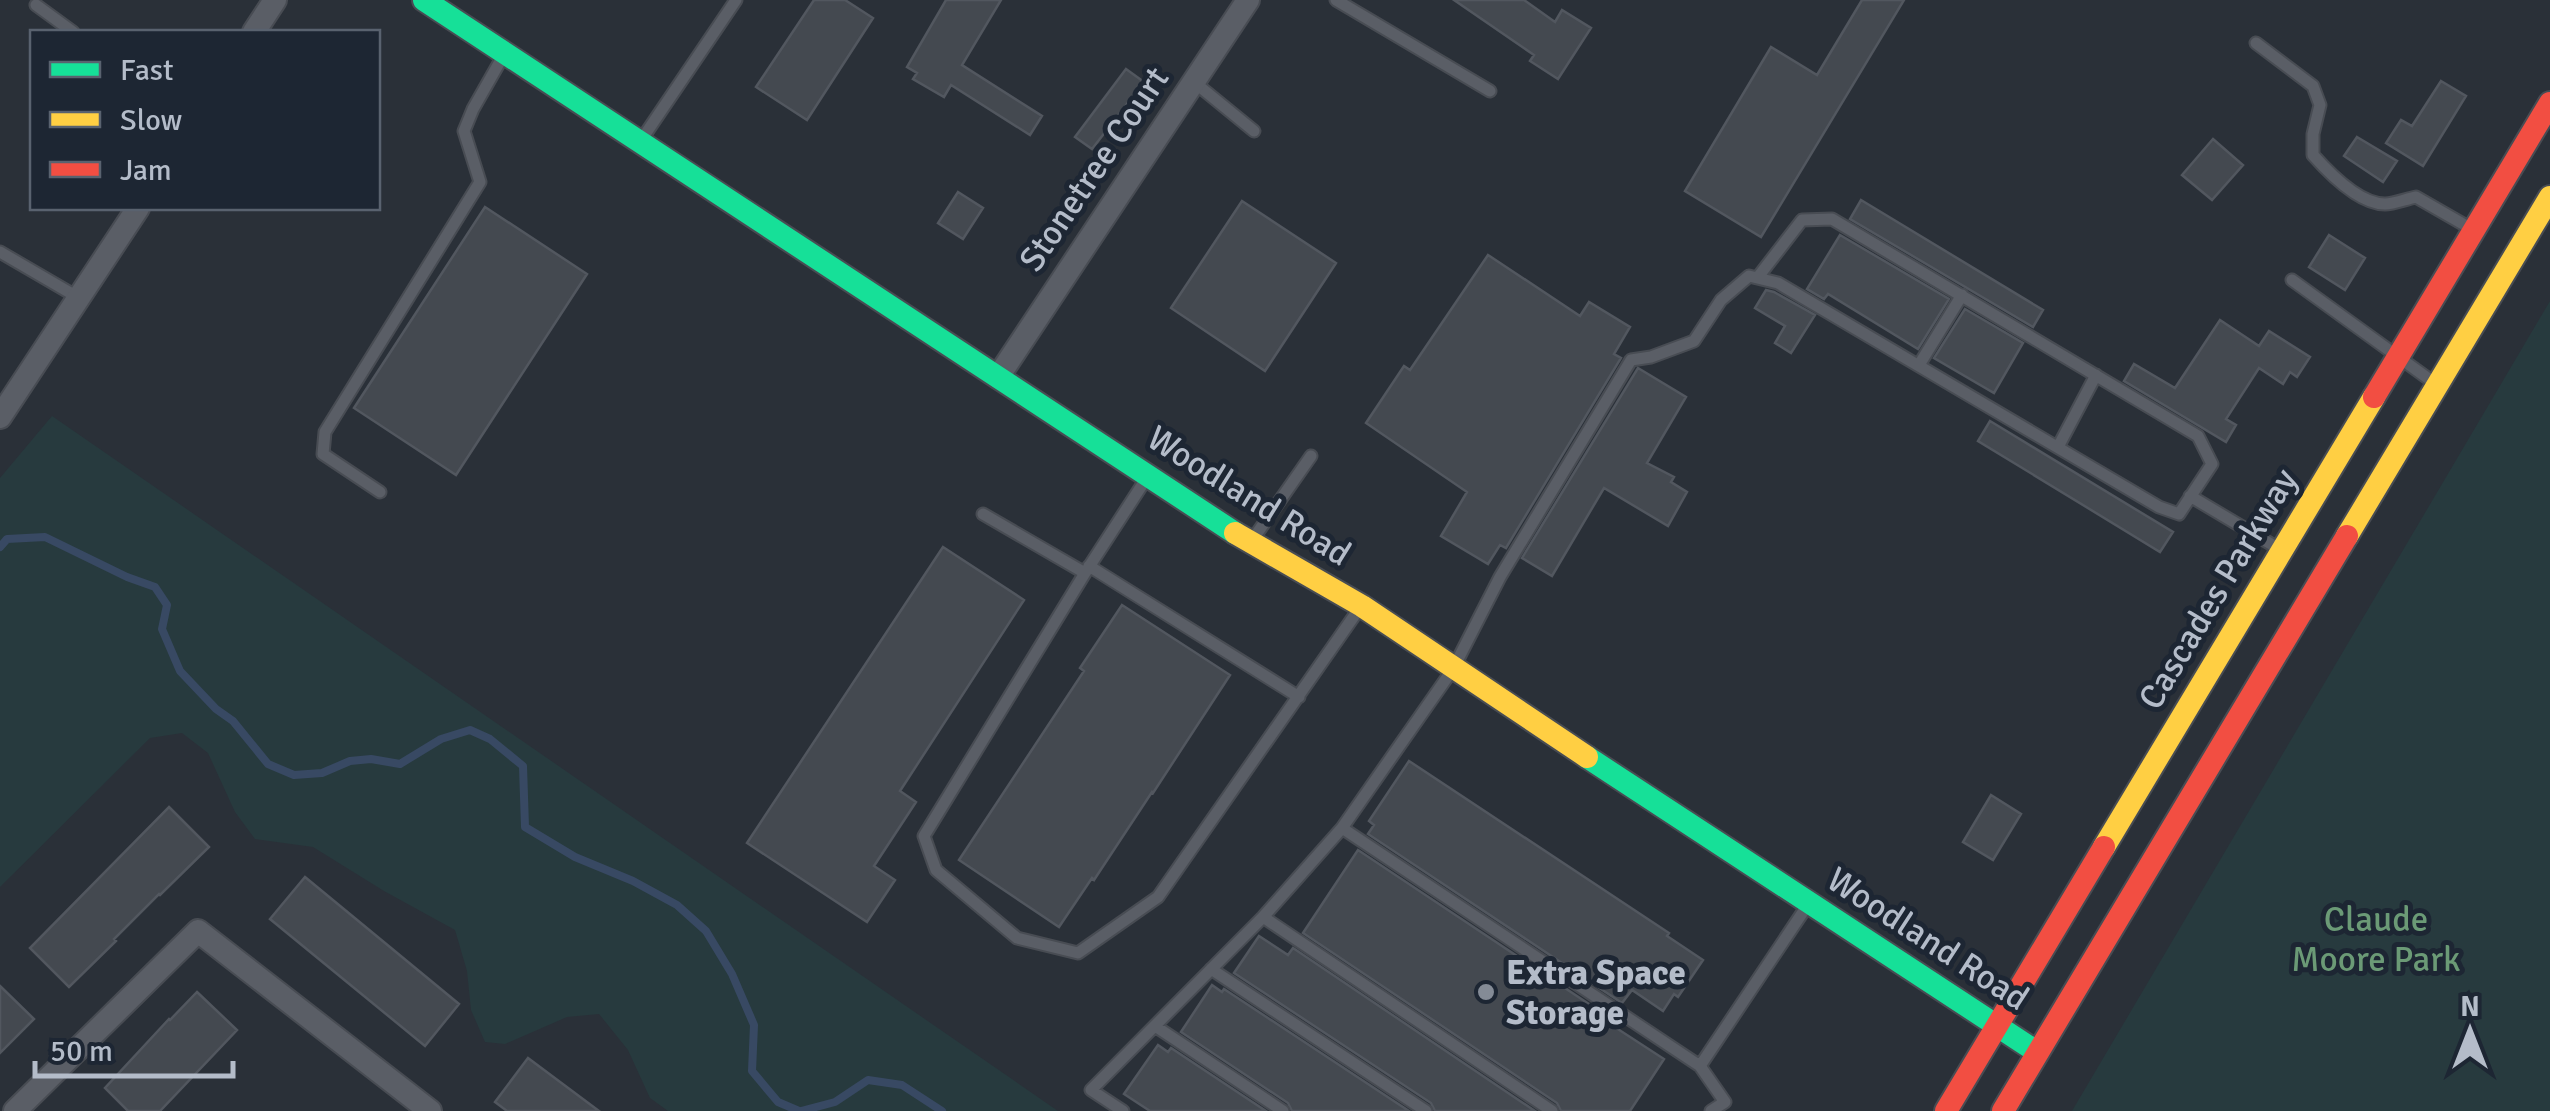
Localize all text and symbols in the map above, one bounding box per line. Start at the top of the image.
legend [30,30,380,210]
text: Fast [120,52,173,89]
street label: Stonetree Court [1010,59,1178,279]
text: Slow [120,102,182,139]
text: Jam [120,152,172,189]
street label: Woodland Road [1139,416,1359,576]
street label: Cascades Parkway [2129,461,2307,717]
street label: Woodland Road [1819,858,2037,1020]
park label: Claude Moore Park [2291,898,2461,981]
place label: Extra Space Storage [1506,951,1686,1034]
marker: Extra Space Storage [1475,981,1497,1003]
north arrow [2420,981,2520,1081]
text: N [2460,990,2480,1024]
scale bar [35,1016,232,1078]
text: 50 m [50,1033,113,1070]

